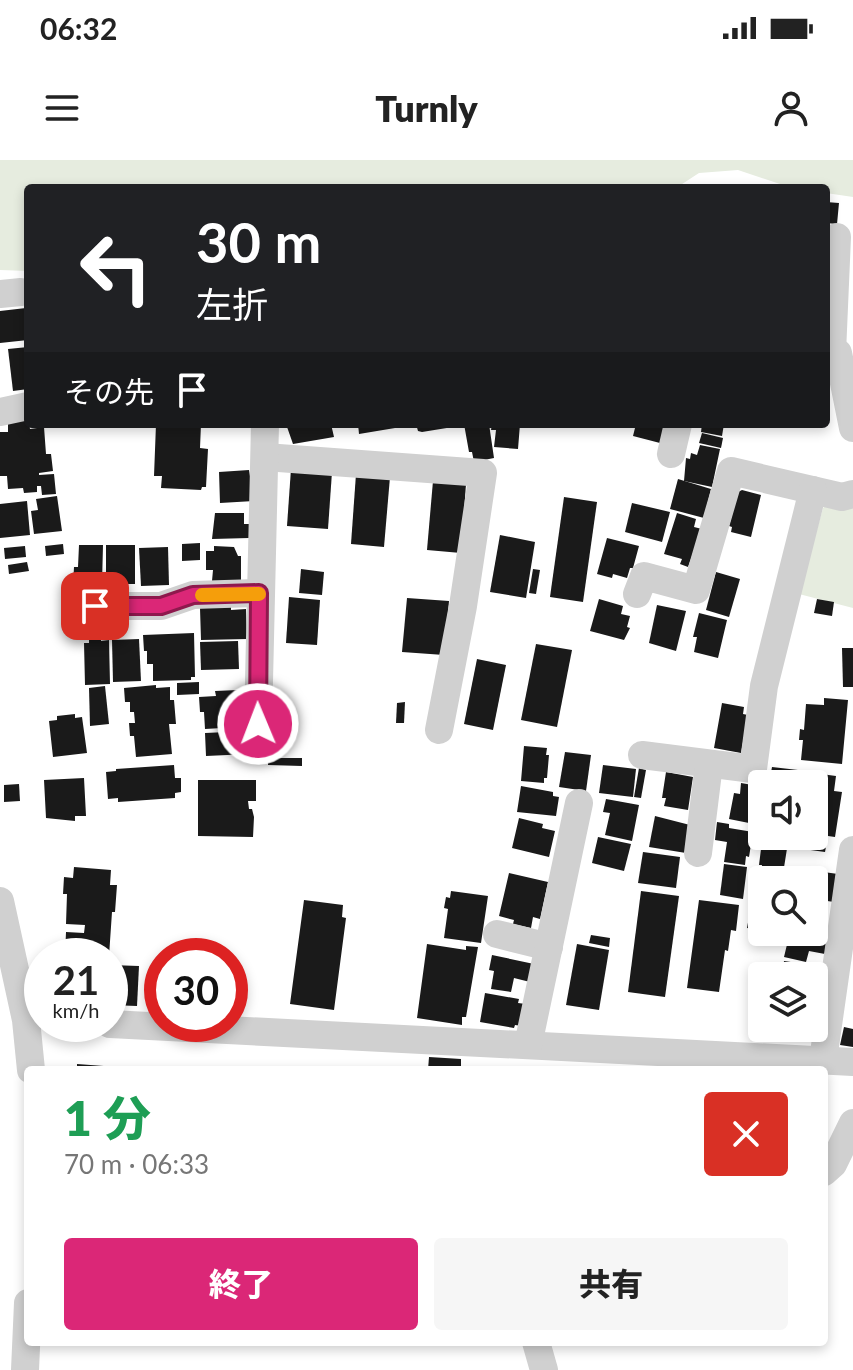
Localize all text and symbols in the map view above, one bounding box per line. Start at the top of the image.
text: 06:32 [40,10,117,46]
icon: menu [40,86,84,130]
text: Turnly [375,86,478,130]
icon: person [769,86,813,130]
text: 30 m [196,208,321,275]
icon: left [64,216,168,320]
text: 左折 [196,282,268,326]
icon: arrive [170,368,214,412]
text: その先 [64,373,154,409]
pin [61,572,129,640]
icon: arrive [73,584,117,628]
position arrow [216,682,300,766]
map controls [748,770,828,1042]
button: sound [748,770,828,850]
button: search [748,866,828,946]
speed limit sign: 30 [144,938,248,1042]
text: 21 [53,956,99,1004]
button: layers [748,962,828,1042]
text: km/h [53,998,99,1022]
text: 1 分 [64,1089,151,1146]
button: close [704,1092,788,1176]
text: 70 m · 06:33 [64,1148,209,1180]
button: 終了 [64,1238,418,1330]
button: 共有 [434,1238,788,1330]

